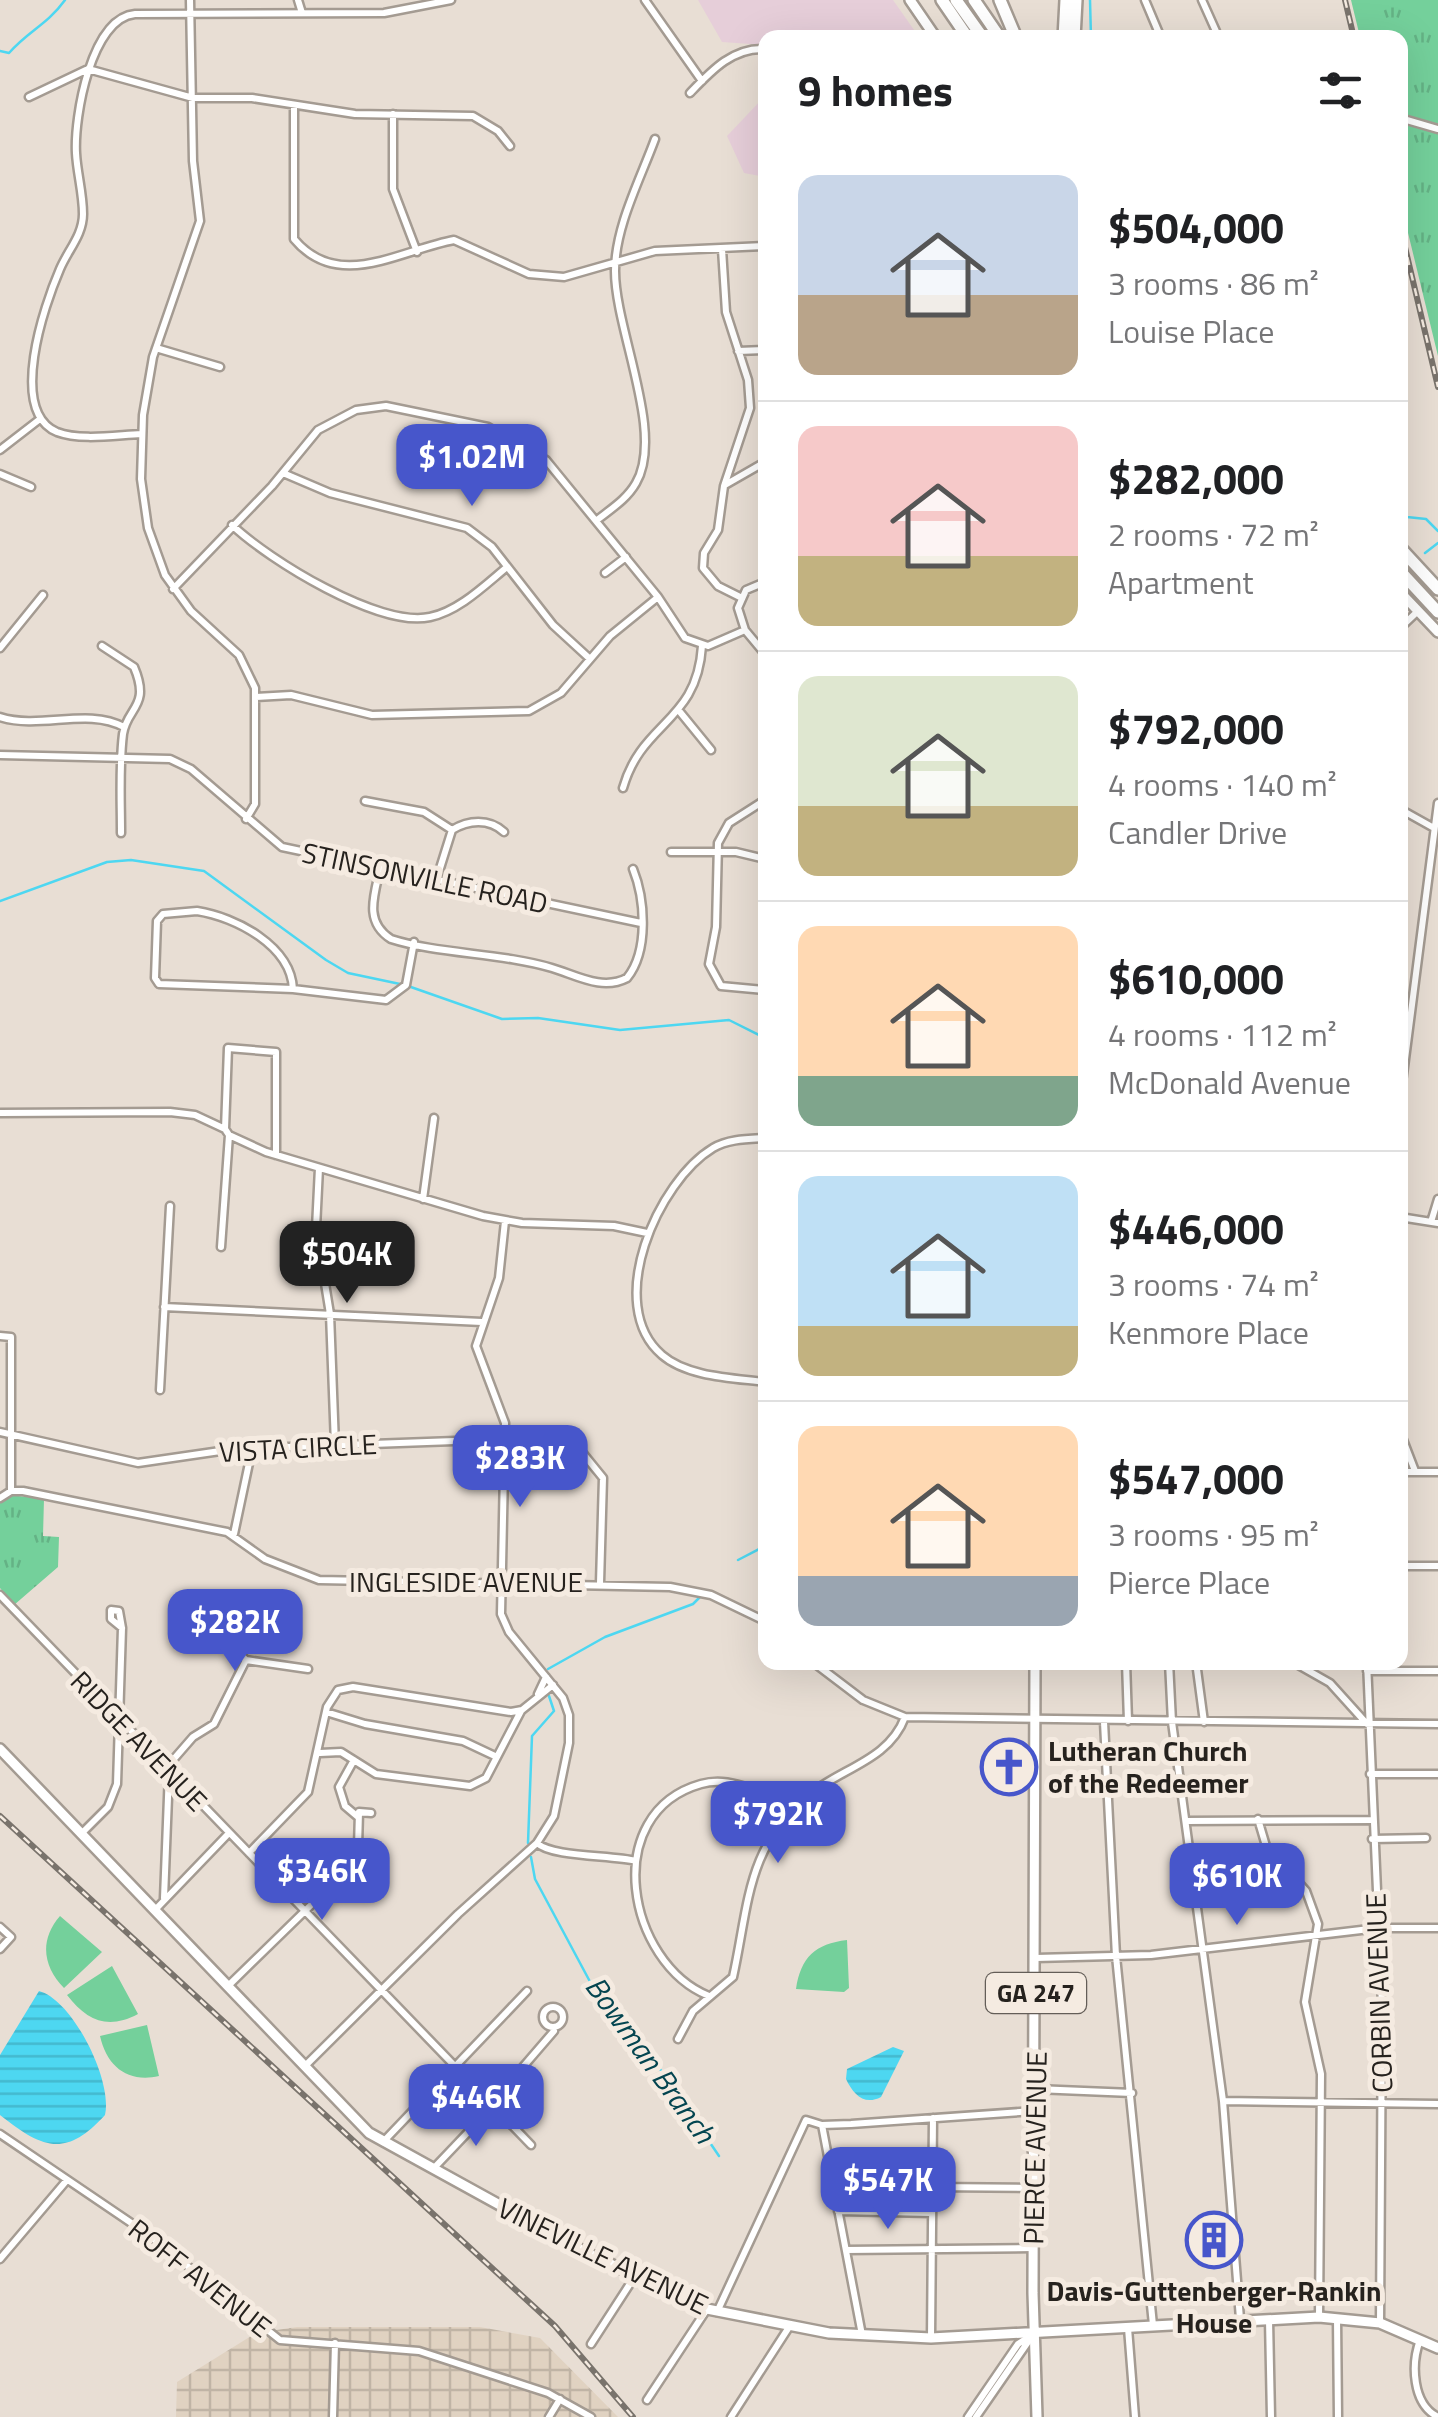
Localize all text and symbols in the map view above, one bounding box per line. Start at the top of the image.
text: 9 homes [798,58,953,122]
icon: filters [1313,63,1368,118]
text: $504,000 [1108,195,1284,259]
icon: home [878,215,998,335]
text: 3 rooms · 86 m² [1108,259,1319,307]
text: Louise Place [1108,307,1274,355]
pin: $1.02M [391,424,553,509]
text: $1.02M [418,432,526,480]
text: $282,000 [1108,446,1284,510]
icon: home [878,466,998,586]
text: 2 rooms · 72 m² [1108,510,1319,558]
text: Apartment [1108,558,1254,606]
text: $792,000 [1108,696,1284,760]
icon: home [878,716,998,836]
text: 4 rooms · 140 m² [1108,760,1337,808]
text: Candler Drive [1108,808,1287,856]
street label: STINSONVILLE ROAD [298,830,552,925]
text: $610,000 [1108,946,1284,1010]
icon: home [878,966,998,1086]
text: 4 rooms · 112 m² [1108,1010,1337,1058]
text: McDonald Avenue [1108,1058,1351,1106]
text: $446,000 [1108,1196,1284,1260]
icon: home [878,1216,998,1336]
pin: $504K [277,1221,417,1306]
text: $504K [302,1229,392,1277]
text: 3 rooms · 74 m² [1108,1260,1319,1308]
text: Kenmore Place [1108,1308,1309,1356]
street label: VISTA CIRCLE [218,1422,378,1473]
pin: $283K [450,1425,590,1510]
text: $283K [475,1433,565,1481]
text: $547,000 [1108,1446,1284,1510]
icon: home [878,1466,998,1586]
text: 3 rooms · 95 m² [1108,1510,1319,1558]
text: Pierce Place [1108,1558,1270,1606]
street label: INGLESIDE AVENUE [349,1560,583,1603]
pin: $282K [165,1589,305,1674]
text: $282K [190,1597,280,1645]
street label: RIDGE AVENUE [61,1661,218,1821]
place label: Lutheran Church of the Redeemer [1048,1729,1249,1804]
church icon: Lutheran Church of the Redeemer [979,1737,1039,1797]
pin: $792K [708,1781,848,1866]
text: $792K [733,1789,823,1837]
pin: $346K [252,1838,392,1923]
pin: $610K [1167,1843,1307,1928]
text: $346K [277,1846,367,1894]
text: $610K [1192,1851,1282,1899]
street label: CORBIN AVENUE [1354,1892,1403,2094]
water label: Bowman Branch [574,1966,728,2153]
road number: GA 247 [986,1973,1086,2013]
street label: PIERCE AVENUE [1011,2051,1058,2245]
pin: $446K [406,2064,546,2149]
text: $446K [431,2072,521,2120]
pin: $547K [818,2147,958,2232]
text: $547K [843,2155,933,2203]
street label: VINEVILLE AVENUE [491,2186,716,2325]
street label: ROFF AVENUE [120,2208,281,2347]
building icon: Davis-Guttenberger-Rankin House [1184,2210,1244,2270]
place label: Davis-Guttenberger-Rankin House [1047,2269,1381,2344]

